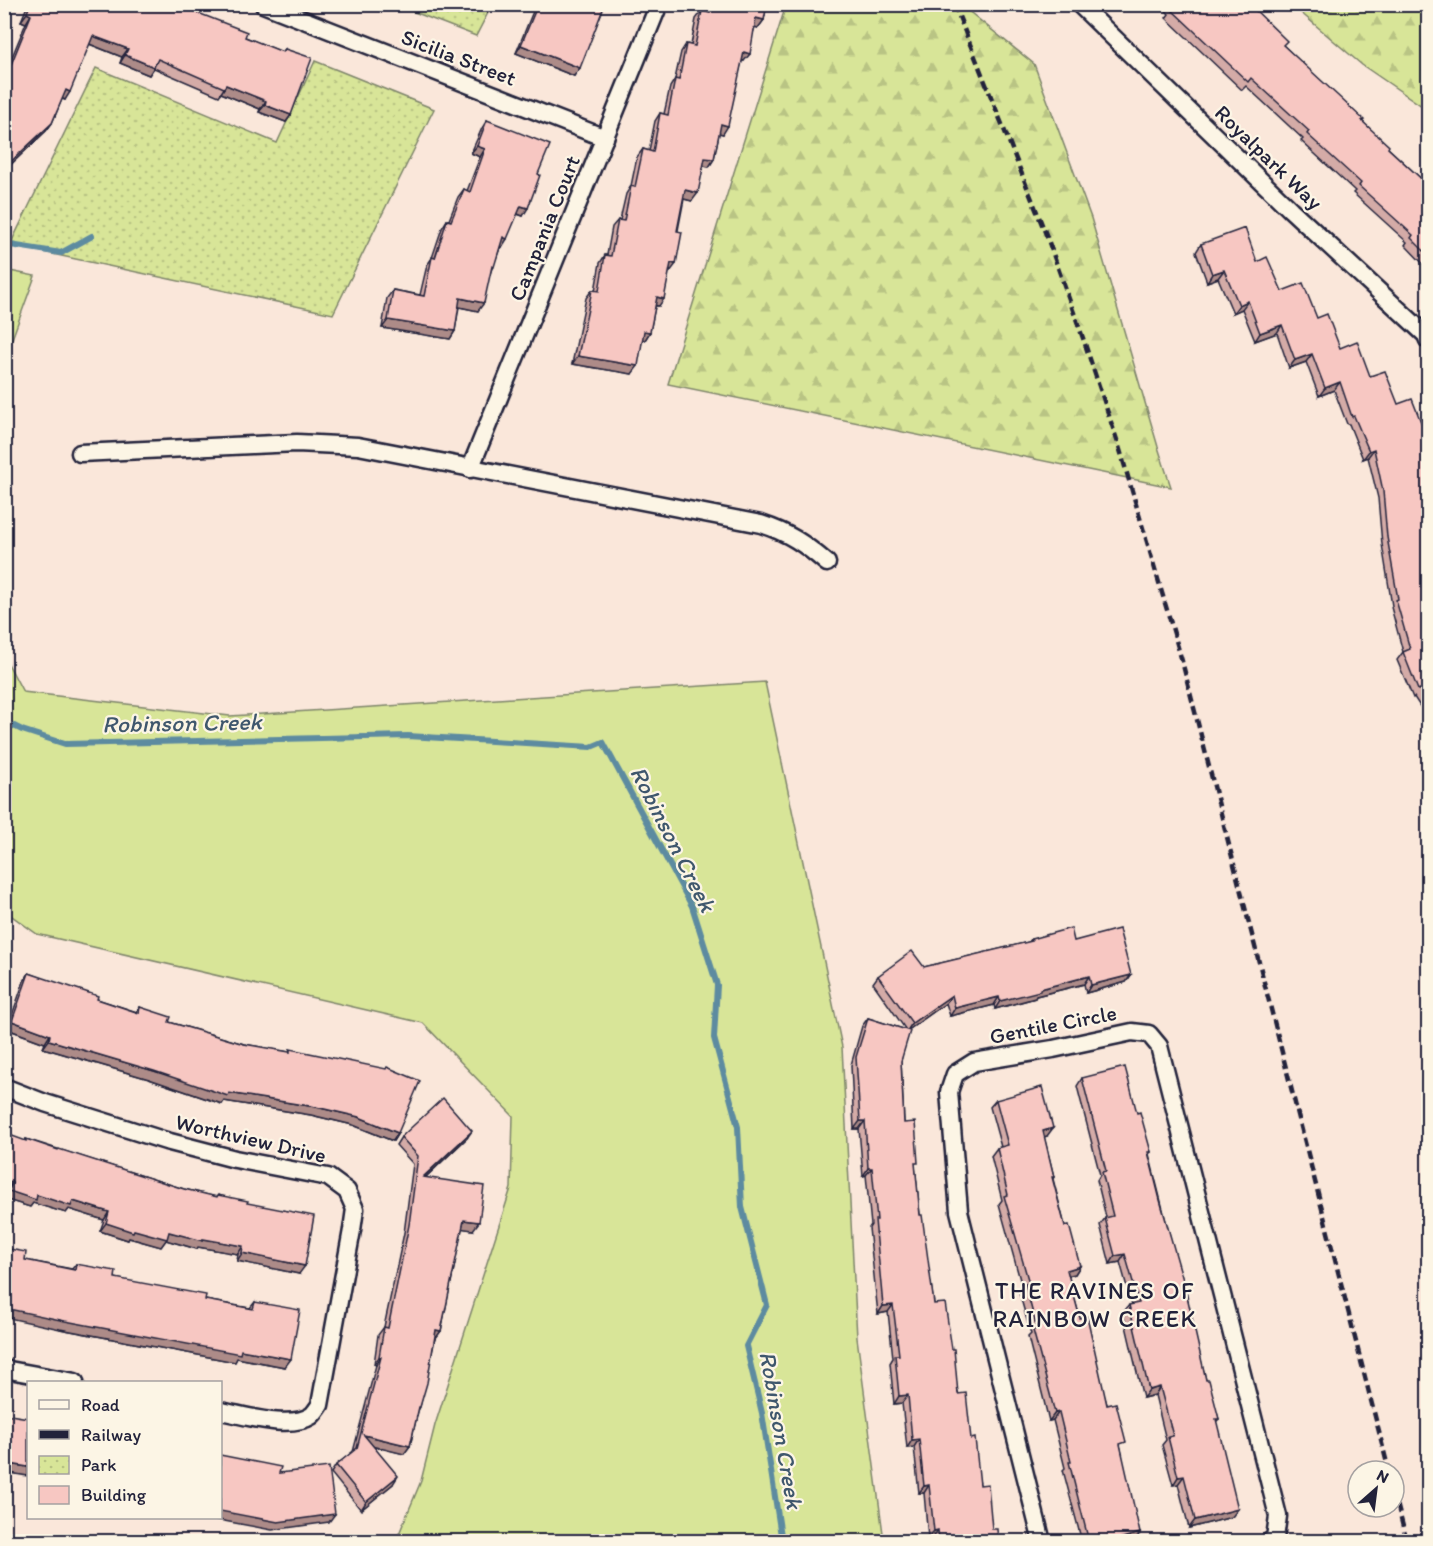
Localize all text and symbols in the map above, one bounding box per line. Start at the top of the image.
street label: Sicilia Street [398,23,520,92]
street label: Royalpark Way [1209,99,1329,216]
street label: Campania Court [503,151,586,305]
water label: Robinson Creek [102,707,264,738]
water label: Robinson Creek [624,761,723,918]
street label: Gentile Circle [987,999,1119,1050]
street label: Worthview Drive [173,1108,329,1169]
district label: THE RAVINES OF RAINBOW CREEK [993,1276,1197,1333]
water label: Robinson Creek [753,1349,810,1513]
legend [27,1381,222,1519]
text: Road [81,1394,120,1416]
text: Railway [81,1424,142,1446]
text: Park [81,1454,116,1476]
north arrow [1346,1459,1406,1519]
text: N [1374,1465,1392,1487]
text: Building [81,1484,147,1506]

